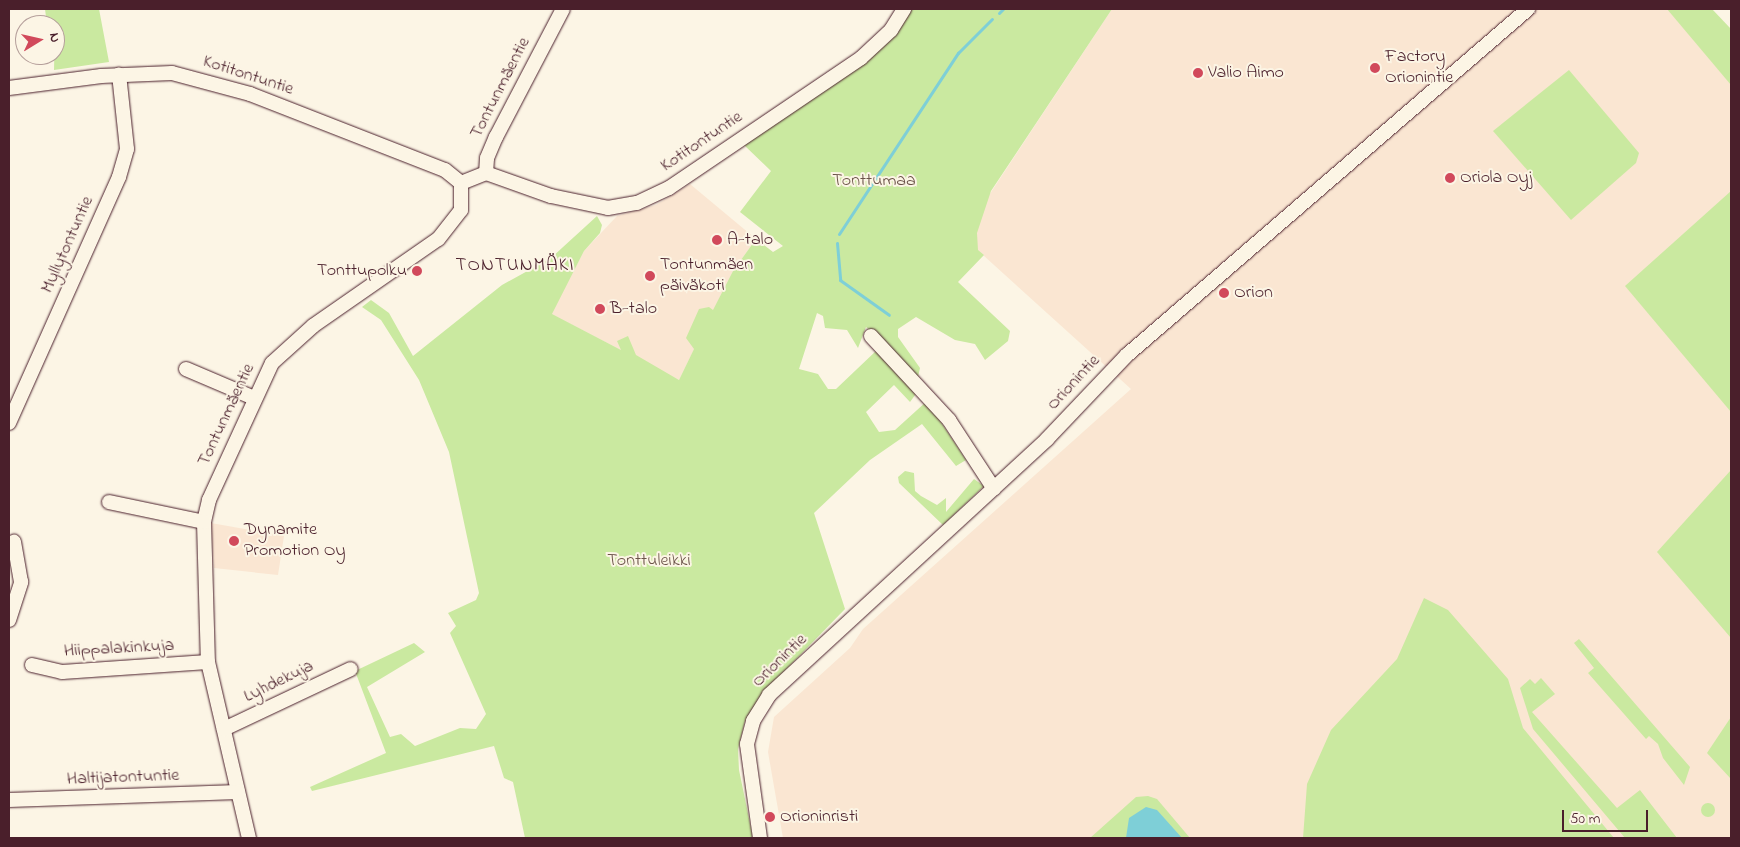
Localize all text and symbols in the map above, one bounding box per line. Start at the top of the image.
north arrow [15,15,65,65]
text: N [43,31,65,44]
street label: Tontunmäentie [466,34,536,142]
place label: Factory Orionintie [1385,47,1453,90]
street label: Kotitontuntie [200,51,296,101]
place label: Valio Aimo [1208,62,1284,84]
marker: Factory Orionintie [1369,62,1381,74]
marker: Valio Aimo [1192,67,1204,79]
street label: Kotitontuntie [657,107,747,177]
place label: Oriola Oyj [1460,167,1532,189]
park label: Tonttumaa [832,170,916,192]
marker: Oriola Oyj [1444,172,1456,184]
street label: Myllytontuntie [37,193,99,297]
place label: A-talo [727,229,773,251]
marker: A-talo [711,234,723,246]
district label: TONTUNMÄKI [454,255,576,277]
place label: Tontunmäen päiväkoti [660,255,753,298]
place label: Tonttupolku [317,260,407,282]
marker: Tonttupolku [411,265,423,277]
marker: Tontunmäen päiväkoti [644,270,656,282]
place label: Orion [1234,282,1273,304]
marker: Orion [1218,287,1230,299]
place label: B-talo [610,298,657,320]
marker: B-talo [594,303,606,315]
street label: Orionintie [1043,351,1105,415]
street label: Tontunmäentie [194,360,260,470]
place label: Dynamite Promotion Oy [244,520,345,562]
marker: Dynamite Promotion Oy [228,535,240,547]
park label: Tonttuleikki [607,550,691,572]
street label: Orionintie [748,629,812,693]
street label: Hiippalakinkuja [63,635,175,663]
street label: Lyhdekuja [241,656,317,708]
street label: Haltijatontuntie [66,765,180,791]
scale bar [1565,800,1651,832]
place label: Orioninristi [780,806,858,828]
text: 50 m [1570,808,1600,830]
marker: Orioninristi [764,811,776,823]

